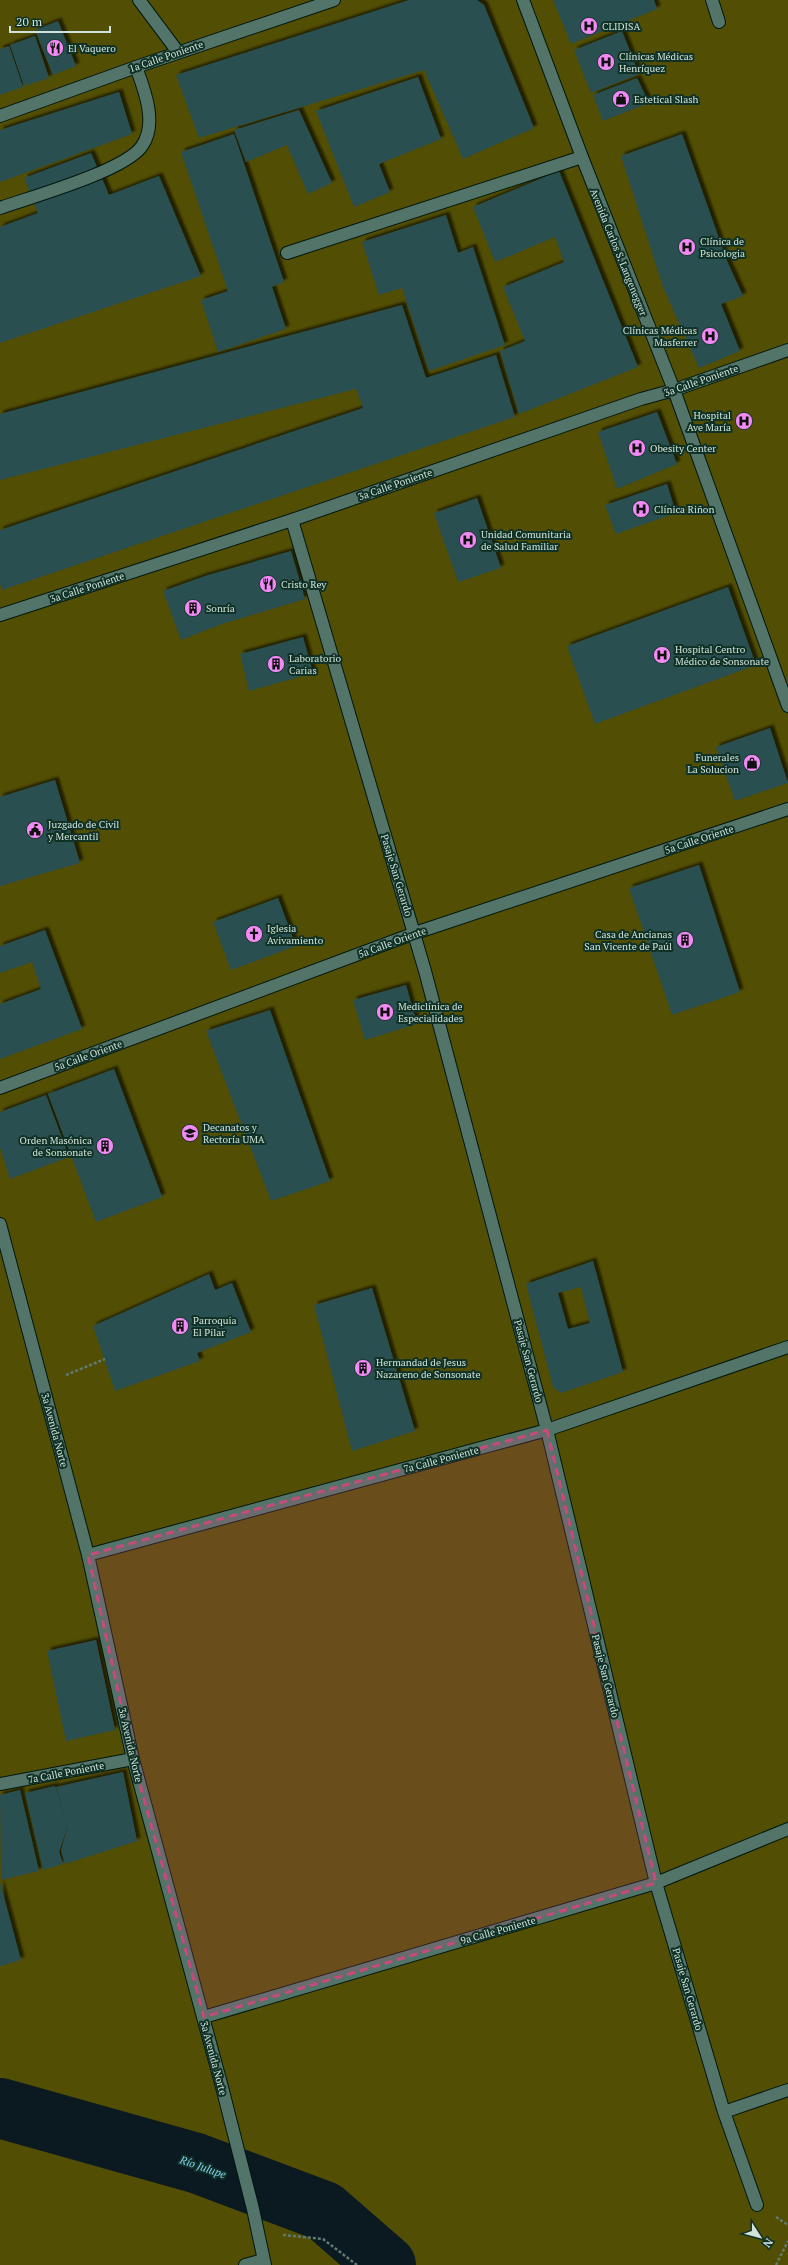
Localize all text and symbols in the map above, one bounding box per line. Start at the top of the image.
scale bar [10,8,110,34]
text: 20 m [16,14,43,29]
hospital icon: CLIDISA [579,16,599,36]
place label: CLIDISA [602,20,640,33]
restaurant icon: El Vaquero [45,38,65,58]
street label: 1a Calle Poniente [127,38,205,75]
place label: El Vaquero [68,42,116,55]
place label: Clínicas Médicas Henríquez [619,50,693,75]
hospital icon: Clínicas Médicas Henríquez [596,52,616,72]
shop icon: Estetical Slash [611,89,631,109]
place label: Estetical Slash [634,93,699,106]
street label: Avenida Carlos S. Langenegger [587,187,650,318]
place label: Clínica de Psicologia [700,235,745,260]
hospital icon: Clínica de Psicologia [677,237,697,257]
place label: Clínicas Médicas Masferrer [623,324,697,349]
hospital icon: Clínicas Médicas Masferrer [700,326,720,346]
street label: 3a Calle Poniente [662,362,740,399]
place label: Hospital Ave María [687,409,731,434]
hospital icon: Hospital Ave María [734,411,754,431]
hospital icon: Obesity Center [627,438,647,458]
place label: Obesity Center [650,442,716,455]
street label: 3a Calle Poniente [356,466,434,503]
hospital icon: Clínica Riñon [631,499,651,519]
place label: Clínica Riñon [654,503,714,516]
place label: Unidad Comunitaria de Salud Familiar [481,528,571,553]
hospital icon: Unidad Comunitaria de Salud Familiar [458,530,478,550]
street label: 3a Calle Poniente [48,569,126,606]
restaurant icon: Cristo Rey [258,574,278,594]
place label: Cristo Rey [281,578,327,591]
building icon: Sonría [183,598,203,618]
place label: Sonría [206,602,235,615]
place label: Hospital Centro Médico de Sonsonate [675,643,769,668]
hospital icon: Hospital Centro Médico de Sonsonate [652,645,672,665]
place label: Laboratorio Carias [289,652,341,677]
building icon: Laboratorio Carias [266,654,286,674]
place label: Funerales La Solucion [687,751,739,776]
shop icon: Funerales La Solucion [742,753,762,773]
place label: Juzgado de Civil y Mercantil [47,818,119,843]
public building icon: Juzgado de Civil y Mercantil [25,820,45,840]
street label: 5a Calle Oriente [663,822,735,857]
street label: Pasaje San Gerardo [378,832,415,918]
place label: Iglesia Avivamiento [267,922,324,947]
church icon: Iglesia Avivamiento [244,924,264,944]
street label: 5a Calle Oriente [356,924,428,961]
place label: Casa de Ancianas San Vicente de Paúl [584,928,672,953]
building icon: Casa de Ancianas San Vicente de Paúl [675,930,695,950]
place label: Mediclínica de Especialidades [398,1000,463,1025]
hospital icon: Mediclínica de Especialidades [375,1002,395,1022]
street label: 5a Calle Oriente [52,1037,124,1074]
place label: Decanatos y Rectoría UMA [203,1121,265,1146]
school or university icon: Decanatos y Rectoría UMA [180,1123,200,1143]
place label: Orden Masónica de Sonsonate [20,1134,92,1159]
building icon: Orden Masónica de Sonsonate [95,1136,115,1156]
place label: Parroquia El Pilar [193,1314,237,1339]
building icon: Parroquia El Pilar [170,1316,190,1336]
street label: Pasaje San Gerardo [511,1318,546,1404]
place label: Hermandad de Jesus Nazareno de Sonsonate [376,1356,481,1381]
building icon: Hermandad de Jesus Nazareno de Sonsonate [353,1358,373,1378]
street label: 3a Avenida Norte [38,1392,71,1469]
street label: 7a Calle Poniente [402,1443,480,1476]
street label: Pasaje San Gerardo [589,1633,622,1719]
street label: 3a Avenida Norte [116,1707,145,1784]
street label: 7a Calle Poniente [27,1759,105,1786]
street label: 9a Calle Poniente [459,1914,537,1947]
street label: Pasaje San Gerardo [670,1946,706,2032]
street label: 3a Avenida Norte [197,2020,230,2097]
water label: Río Julupe [177,2152,228,2181]
north arrow [740,2217,780,2257]
text: N [760,2235,776,2251]

